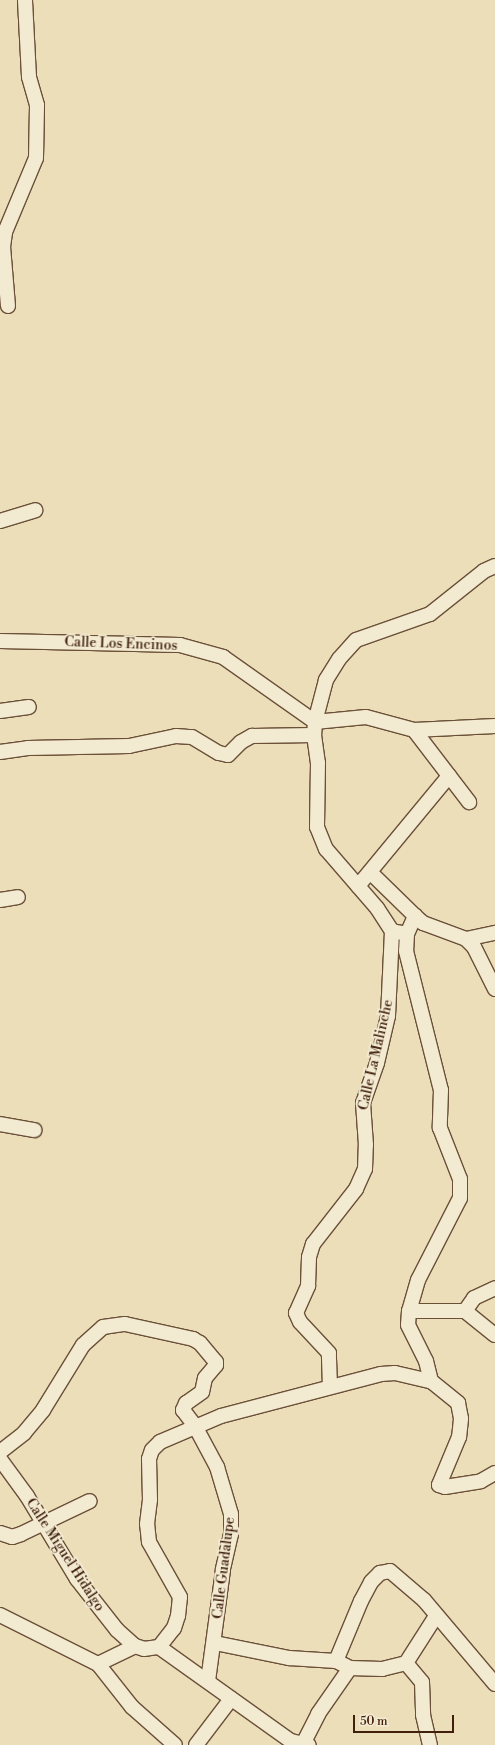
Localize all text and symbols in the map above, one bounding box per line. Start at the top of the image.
street label: Calle Los Encinos [64,634,178,654]
street label: Calle La Malinche [355,998,397,1112]
street label: Calle Miguel Hidalgo [22,1495,108,1615]
street label: Calle Guadalupe [209,1516,239,1620]
scale bar [355,1707,456,1733]
text: 50 m [360,1714,388,1729]

